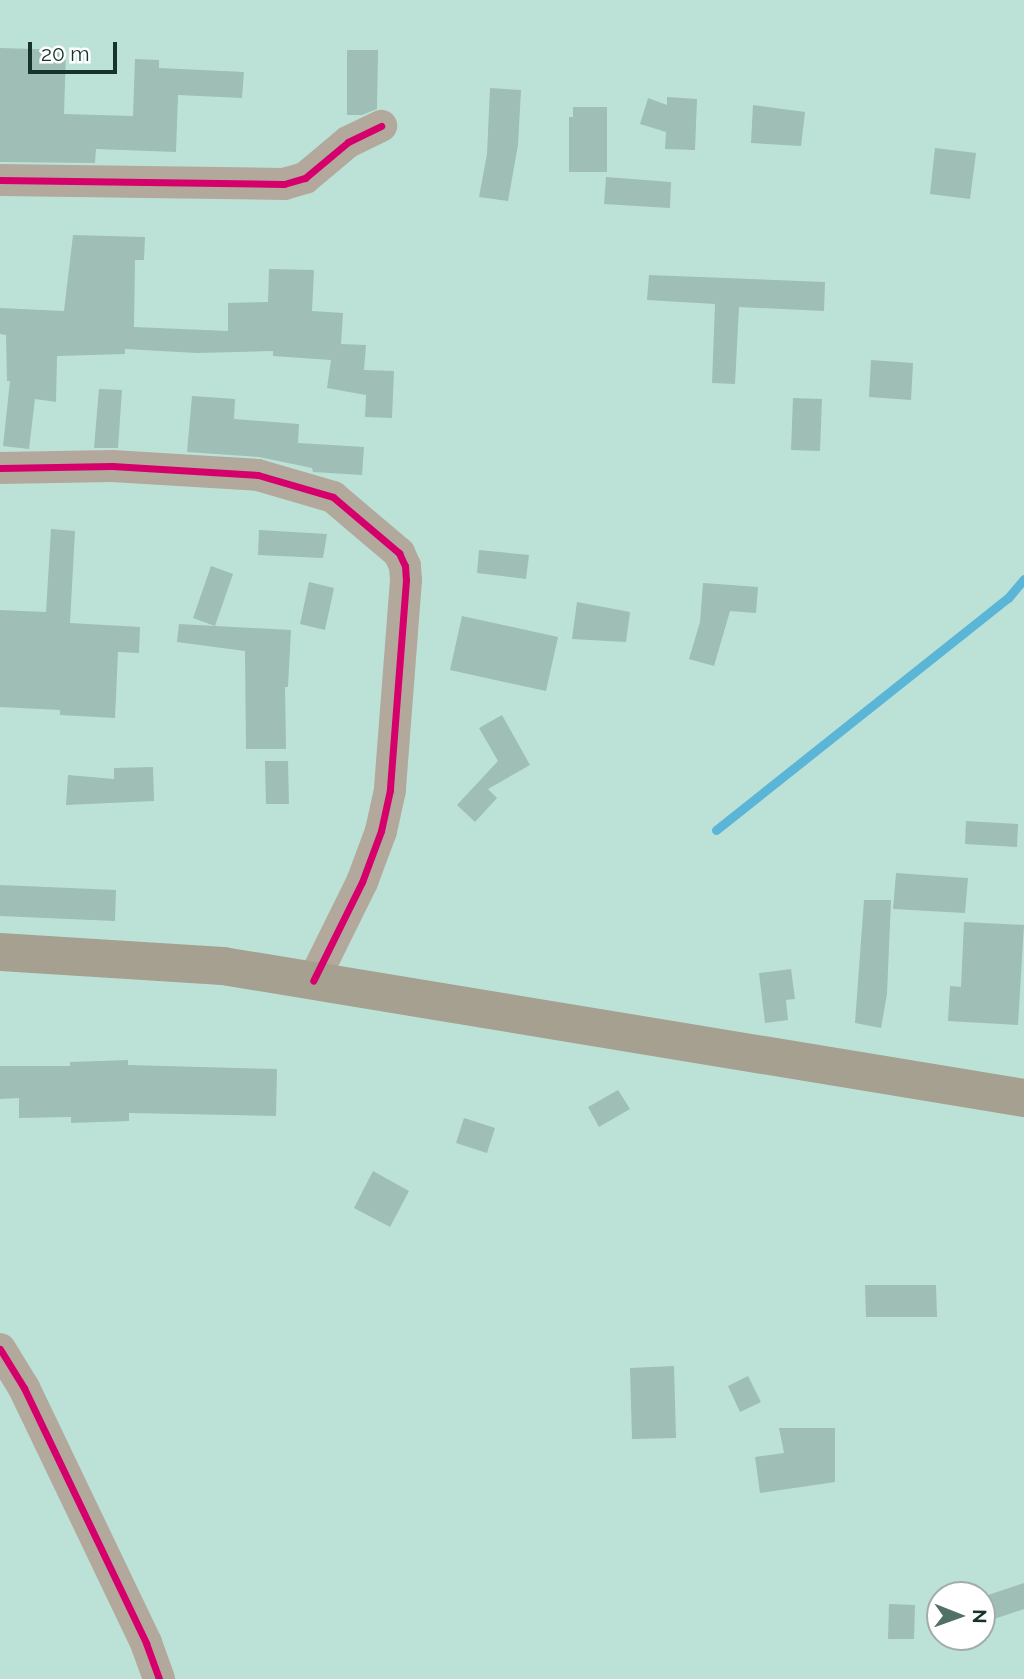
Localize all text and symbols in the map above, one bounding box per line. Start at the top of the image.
scale bar [32,28,121,72]
text: 20 m [41,41,89,66]
north arrow [926,1581,996,1651]
text: N [969,1609,991,1624]

